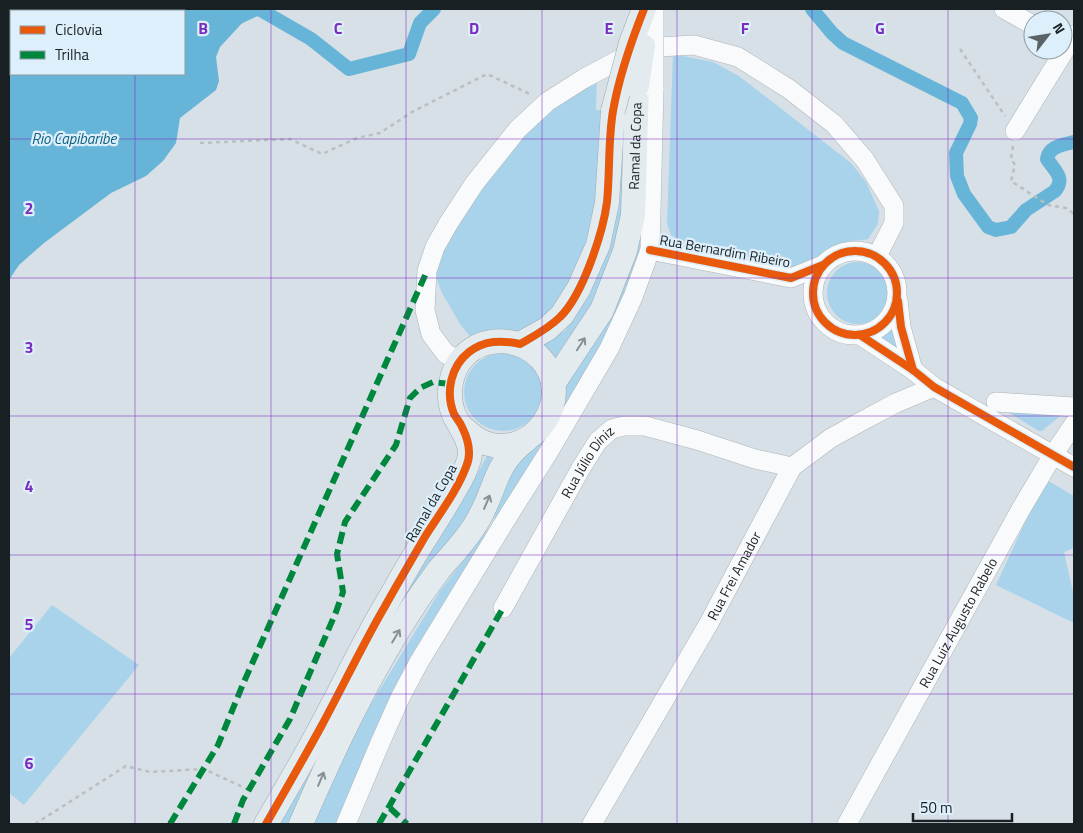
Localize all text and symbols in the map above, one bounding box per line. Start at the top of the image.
legend [10,10,185,75]
north arrow [1023,10,1073,60]
text: B [198,16,208,40]
text: C [334,16,343,40]
text: D [469,16,479,40]
text: E [605,16,614,40]
text: F [741,16,750,40]
text: G [875,16,885,40]
text: Ciclovia [55,18,103,41]
text: N [1048,18,1071,38]
text: Trilha [55,43,90,66]
street label: Ramal da Copa [623,102,646,190]
water label: Rio Capibaribe [32,127,118,150]
text: 2 [25,196,33,220]
street label: Rua Bernardim Ribeiro [658,229,792,272]
text: 3 [25,335,33,359]
one-way arrow [575,337,586,351]
street label: Rua Júlio Diniz [555,421,619,502]
street label: Ramal da Copa [400,460,462,546]
text: 4 [25,474,34,498]
one-way arrow [482,495,492,510]
street label: Rua Frei Amador [701,527,766,624]
street label: Rua Luiz Augusto Rabelo [913,554,1002,691]
text: 5 [25,612,34,636]
one-way arrow [391,629,401,643]
text: 6 [25,751,34,775]
one-way arrow [316,772,326,787]
scale bar [913,790,1012,822]
text: 50 m [920,796,953,819]

